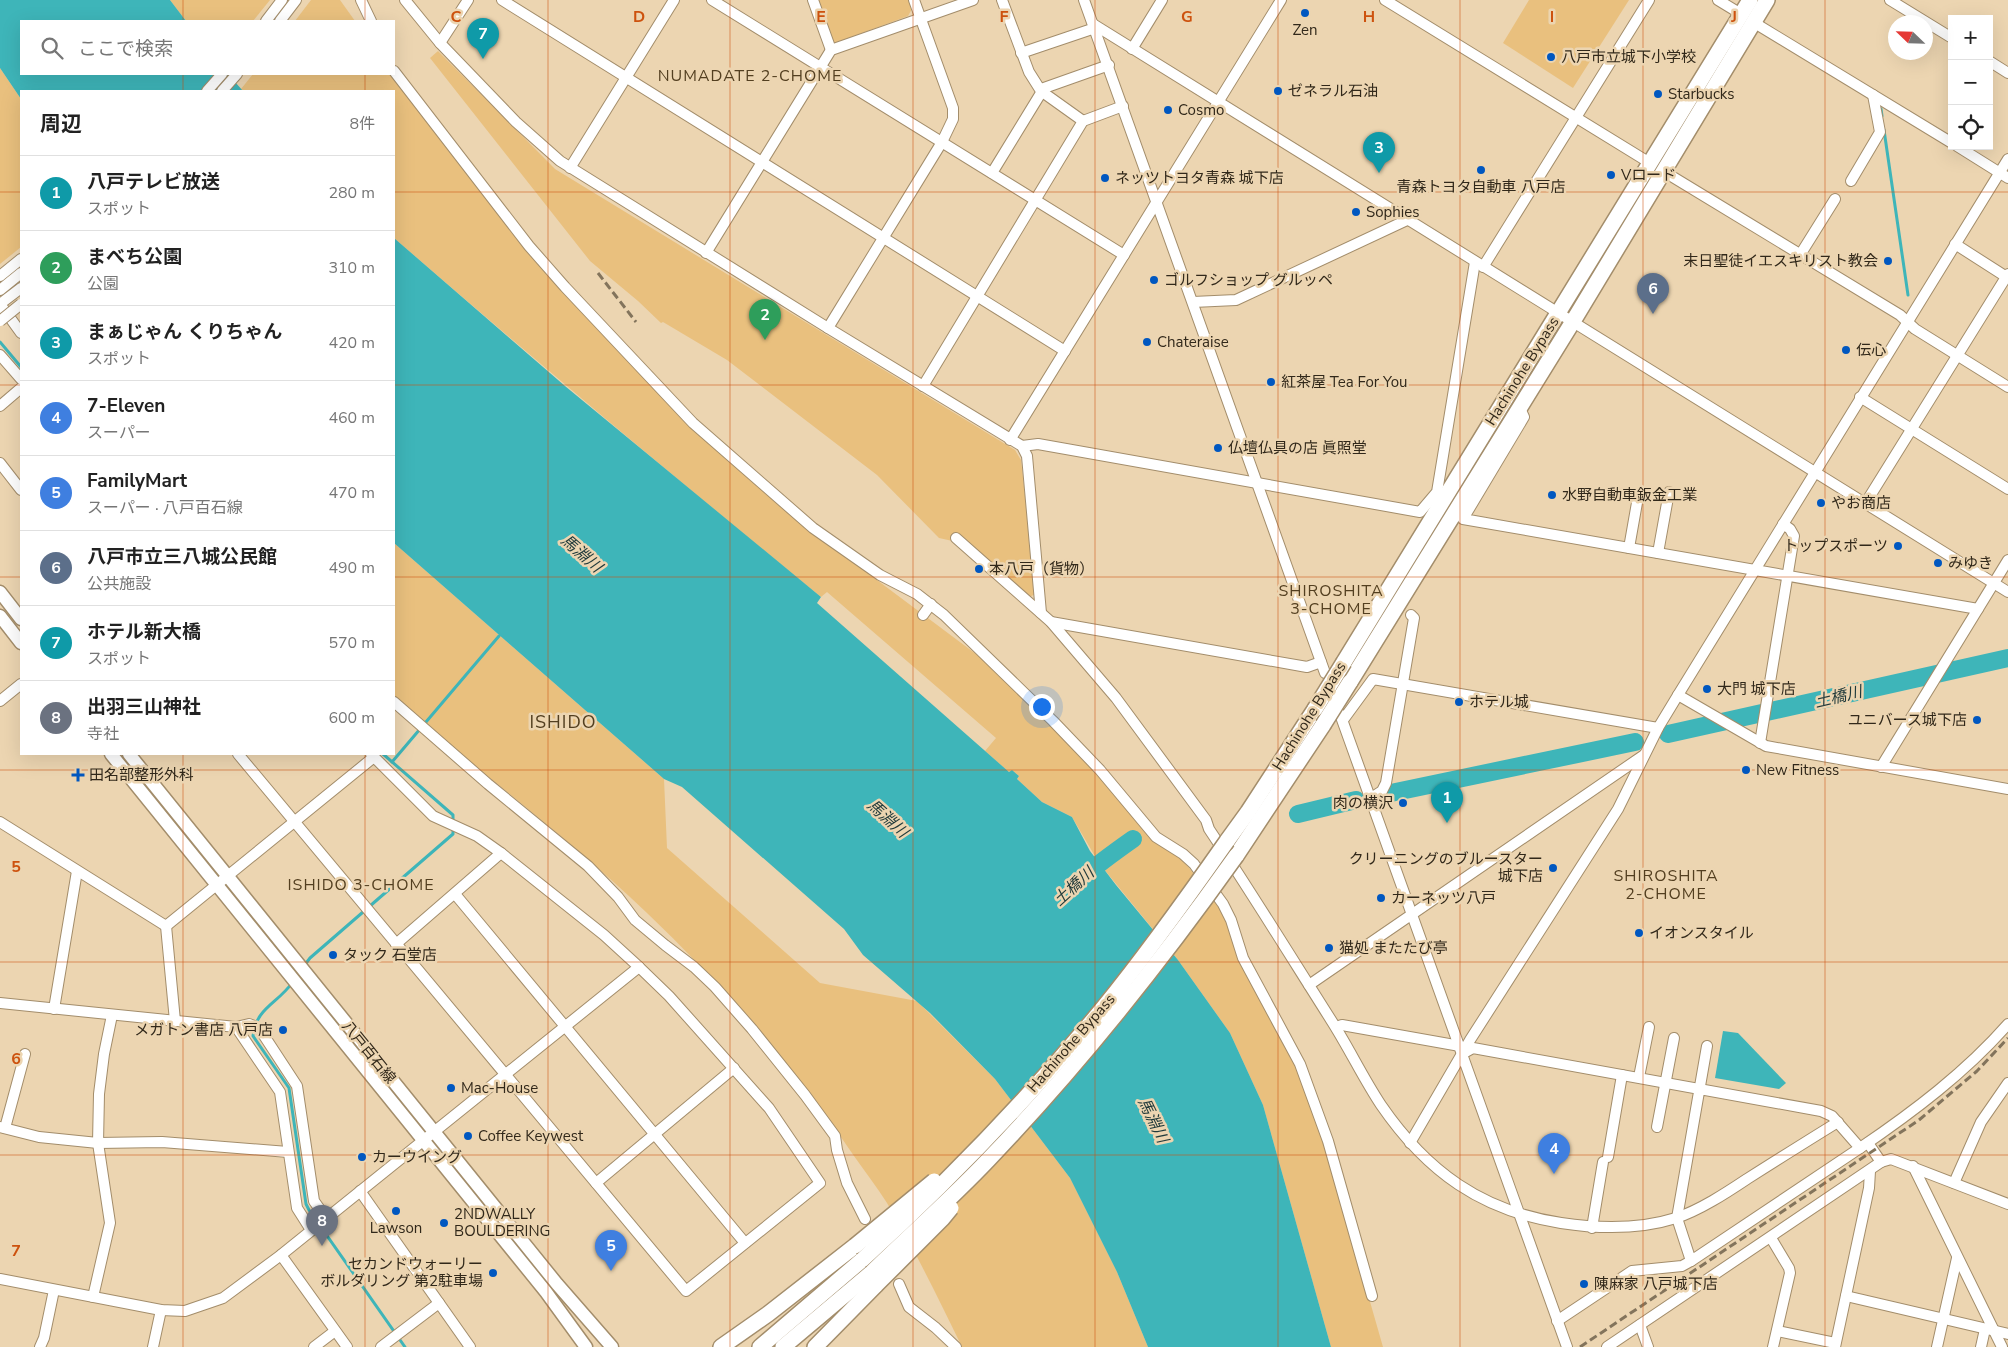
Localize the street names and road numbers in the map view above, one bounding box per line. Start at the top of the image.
street label: Hachinohe Bypass [1481,313,1563,429]
street label: Hachinohe Bypass [1268,658,1350,774]
street label: Hachinohe Bypass [1023,989,1119,1097]
street label: 八戸百石線 [338,1017,400,1087]

